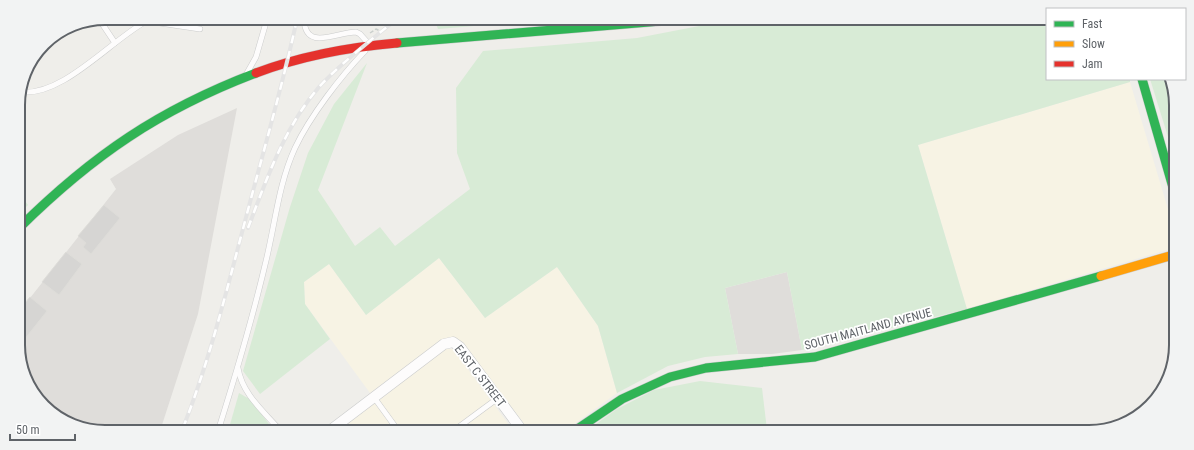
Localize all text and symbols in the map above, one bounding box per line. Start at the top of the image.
legend [1046,8,1186,80]
text: Fast [1082,17,1103,31]
text: Slow [1082,37,1105,51]
text: Jam [1082,57,1103,71]
street label: SOUTH MAITLAND AVENUE [803,305,933,353]
street label: EAST C STREET [452,342,508,410]
scale bar [10,416,75,442]
text: 50 m [16,423,40,437]

